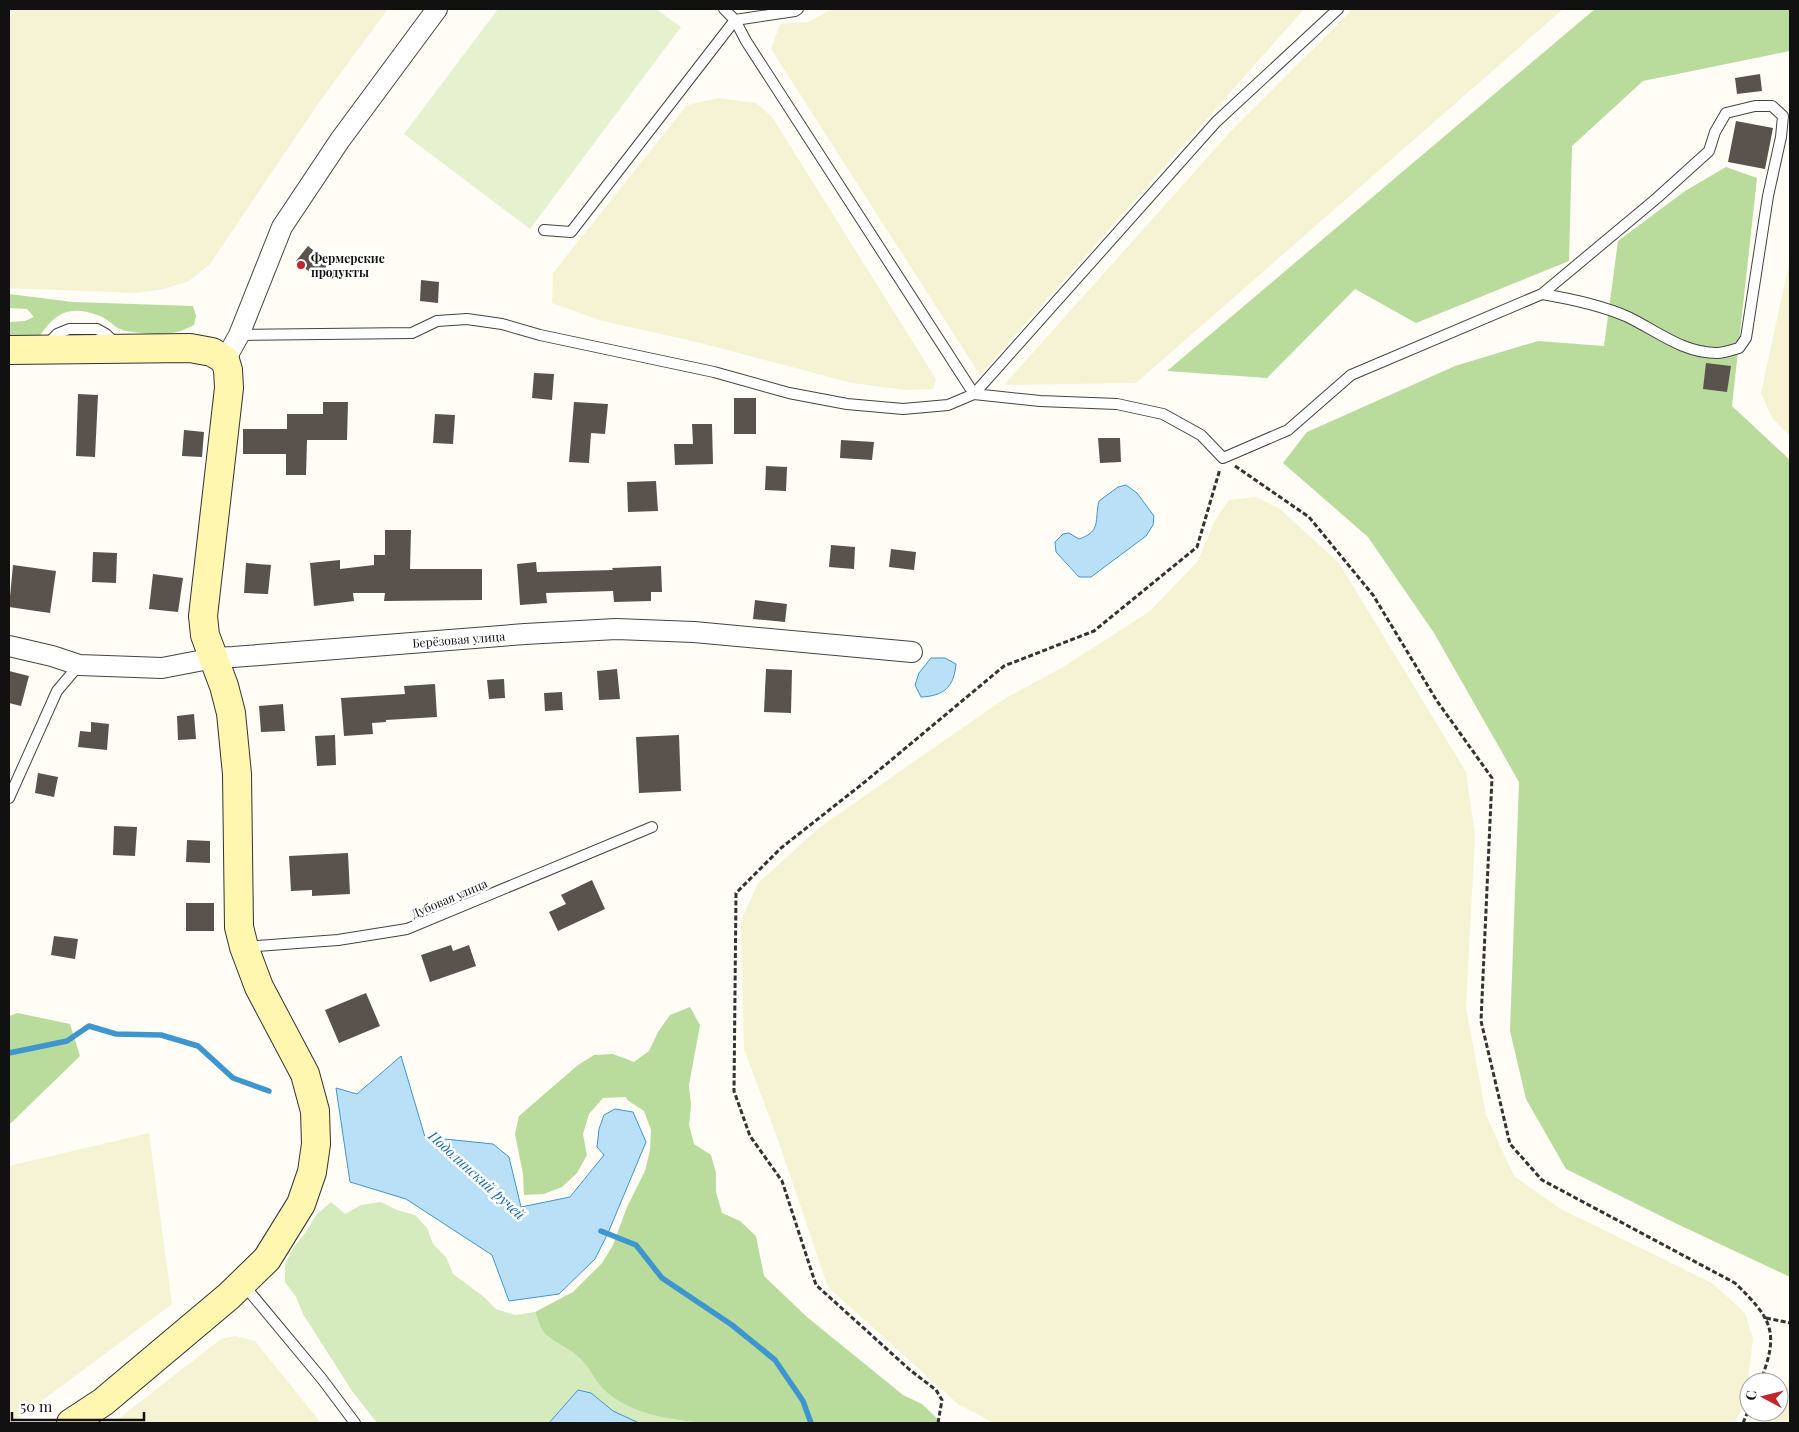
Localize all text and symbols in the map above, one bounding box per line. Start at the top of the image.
place label: Фермерские продукты [311,250,385,280]
marker: Фермерские продукты [295,259,307,271]
street label: Берёзовая улица [412,628,506,651]
street label: Дубовая улица [409,875,489,921]
water label: Подолинский ручей [424,1126,530,1224]
north arrow [1739,1372,1789,1422]
text: С [1741,1389,1761,1401]
scale bar [12,1390,145,1422]
text: 50 m [20,1396,53,1416]

